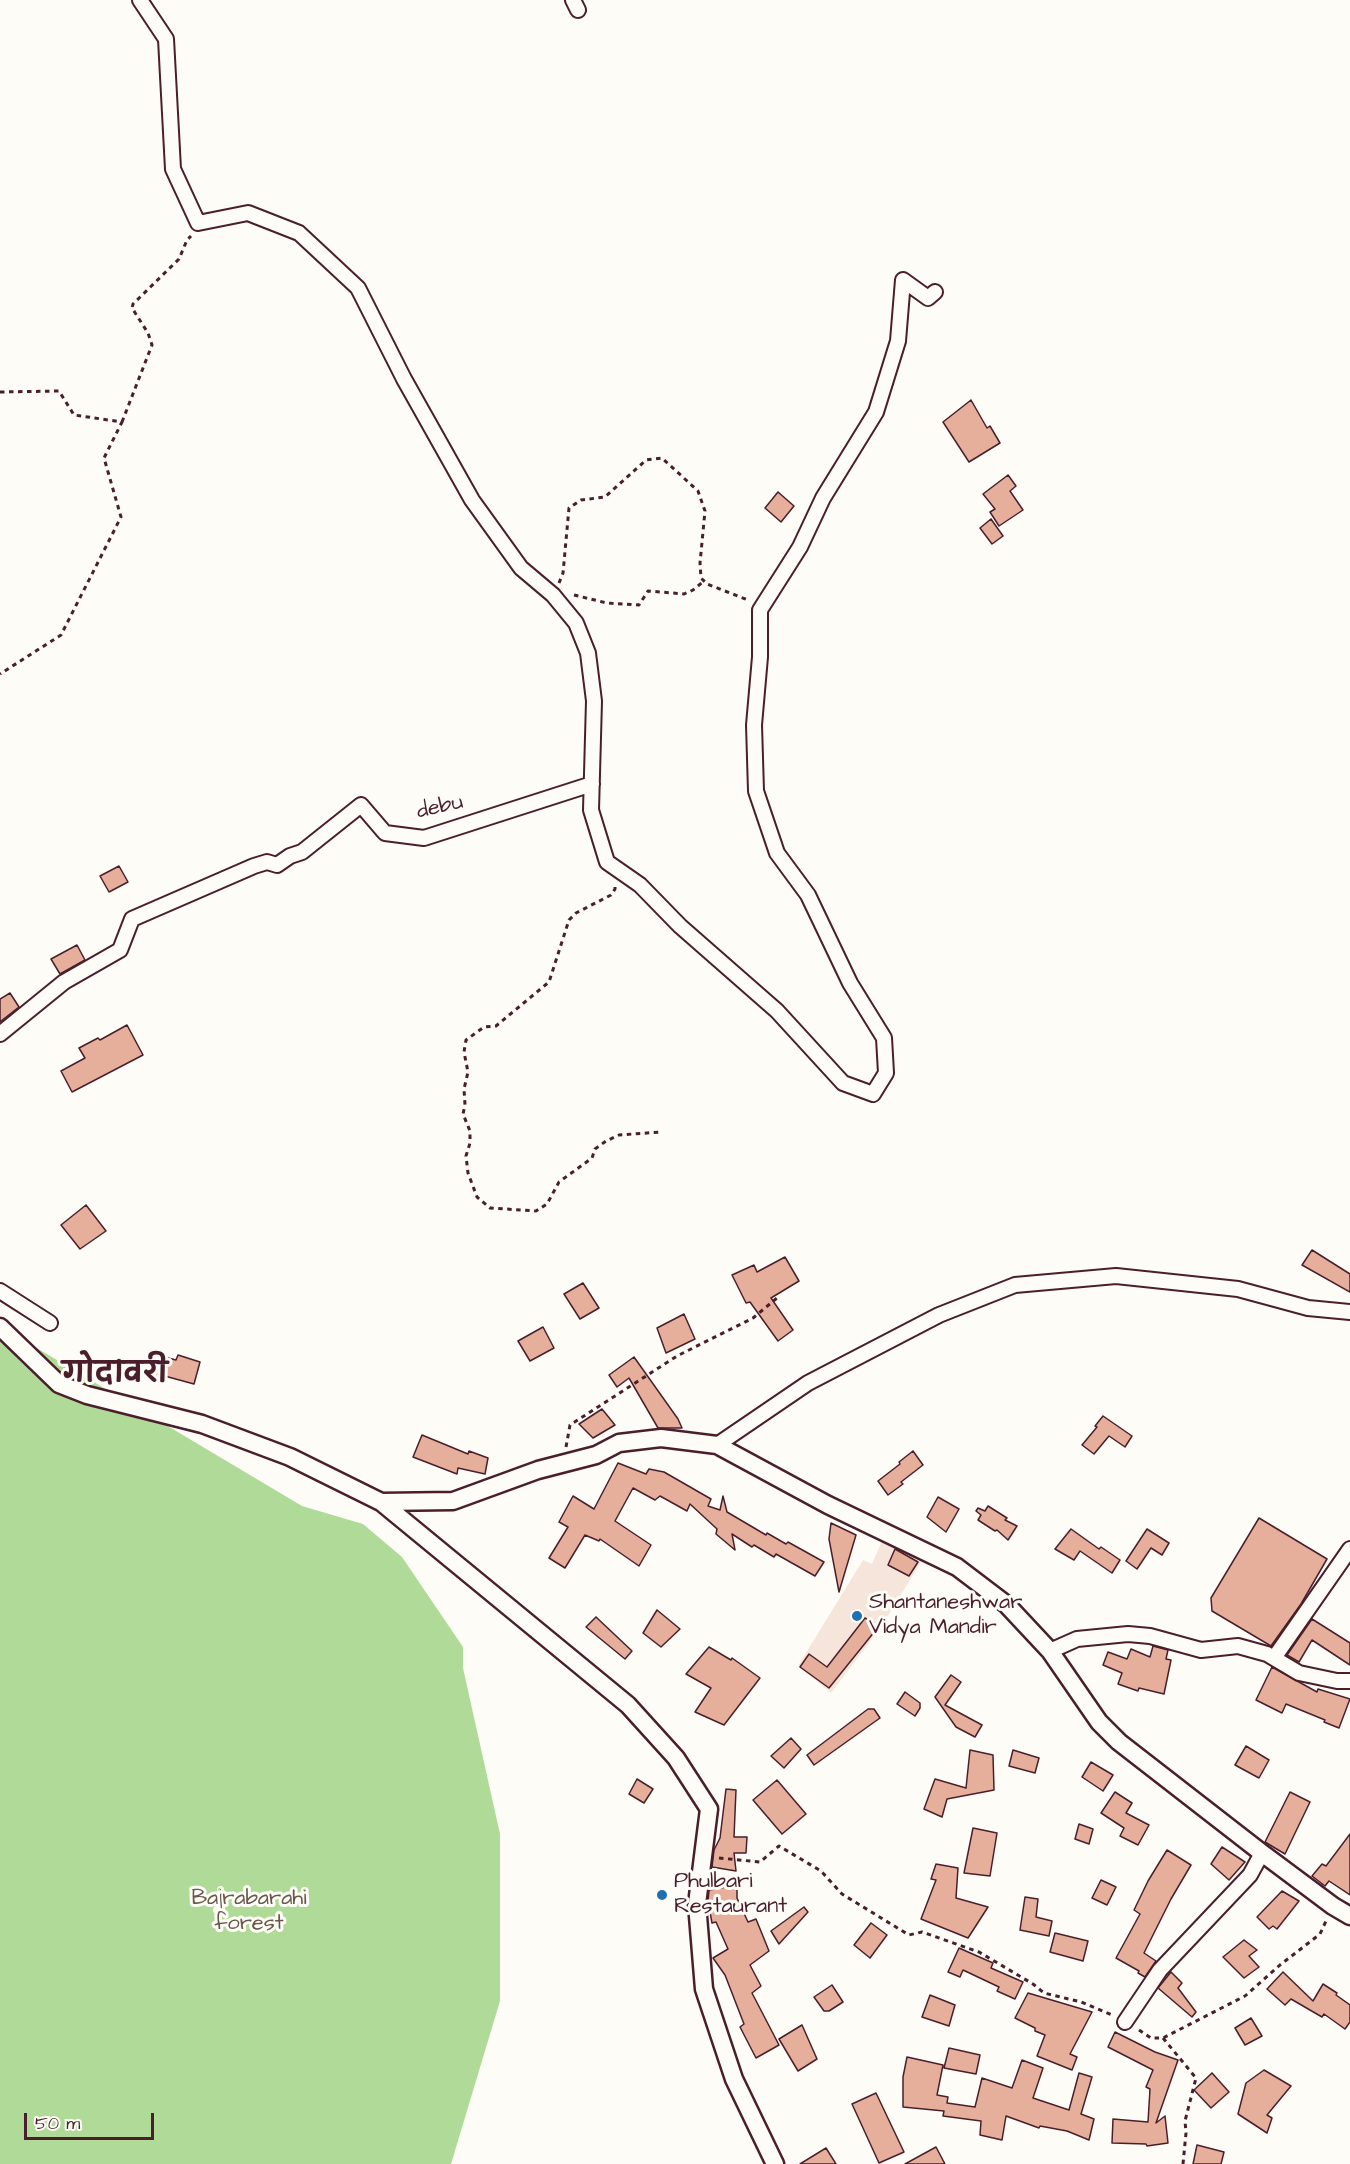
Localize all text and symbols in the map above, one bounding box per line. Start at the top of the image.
street label: debu [414,790,466,826]
district label: गोदावरी [62,1359,168,1393]
place label: Shantaneshwar Vidya Mandir [869,1590,1022,1642]
marker: Shantaneshwar Vidya Mandir [850,1609,864,1623]
place label: Phulbari Restaurant [674,1869,787,1921]
park label: Bajrabarahi forest [191,1886,307,1938]
marker: Phulbari Restaurant [655,1888,669,1902]
scale bar [27,2101,158,2139]
text: 50 m [35,2111,80,2136]

